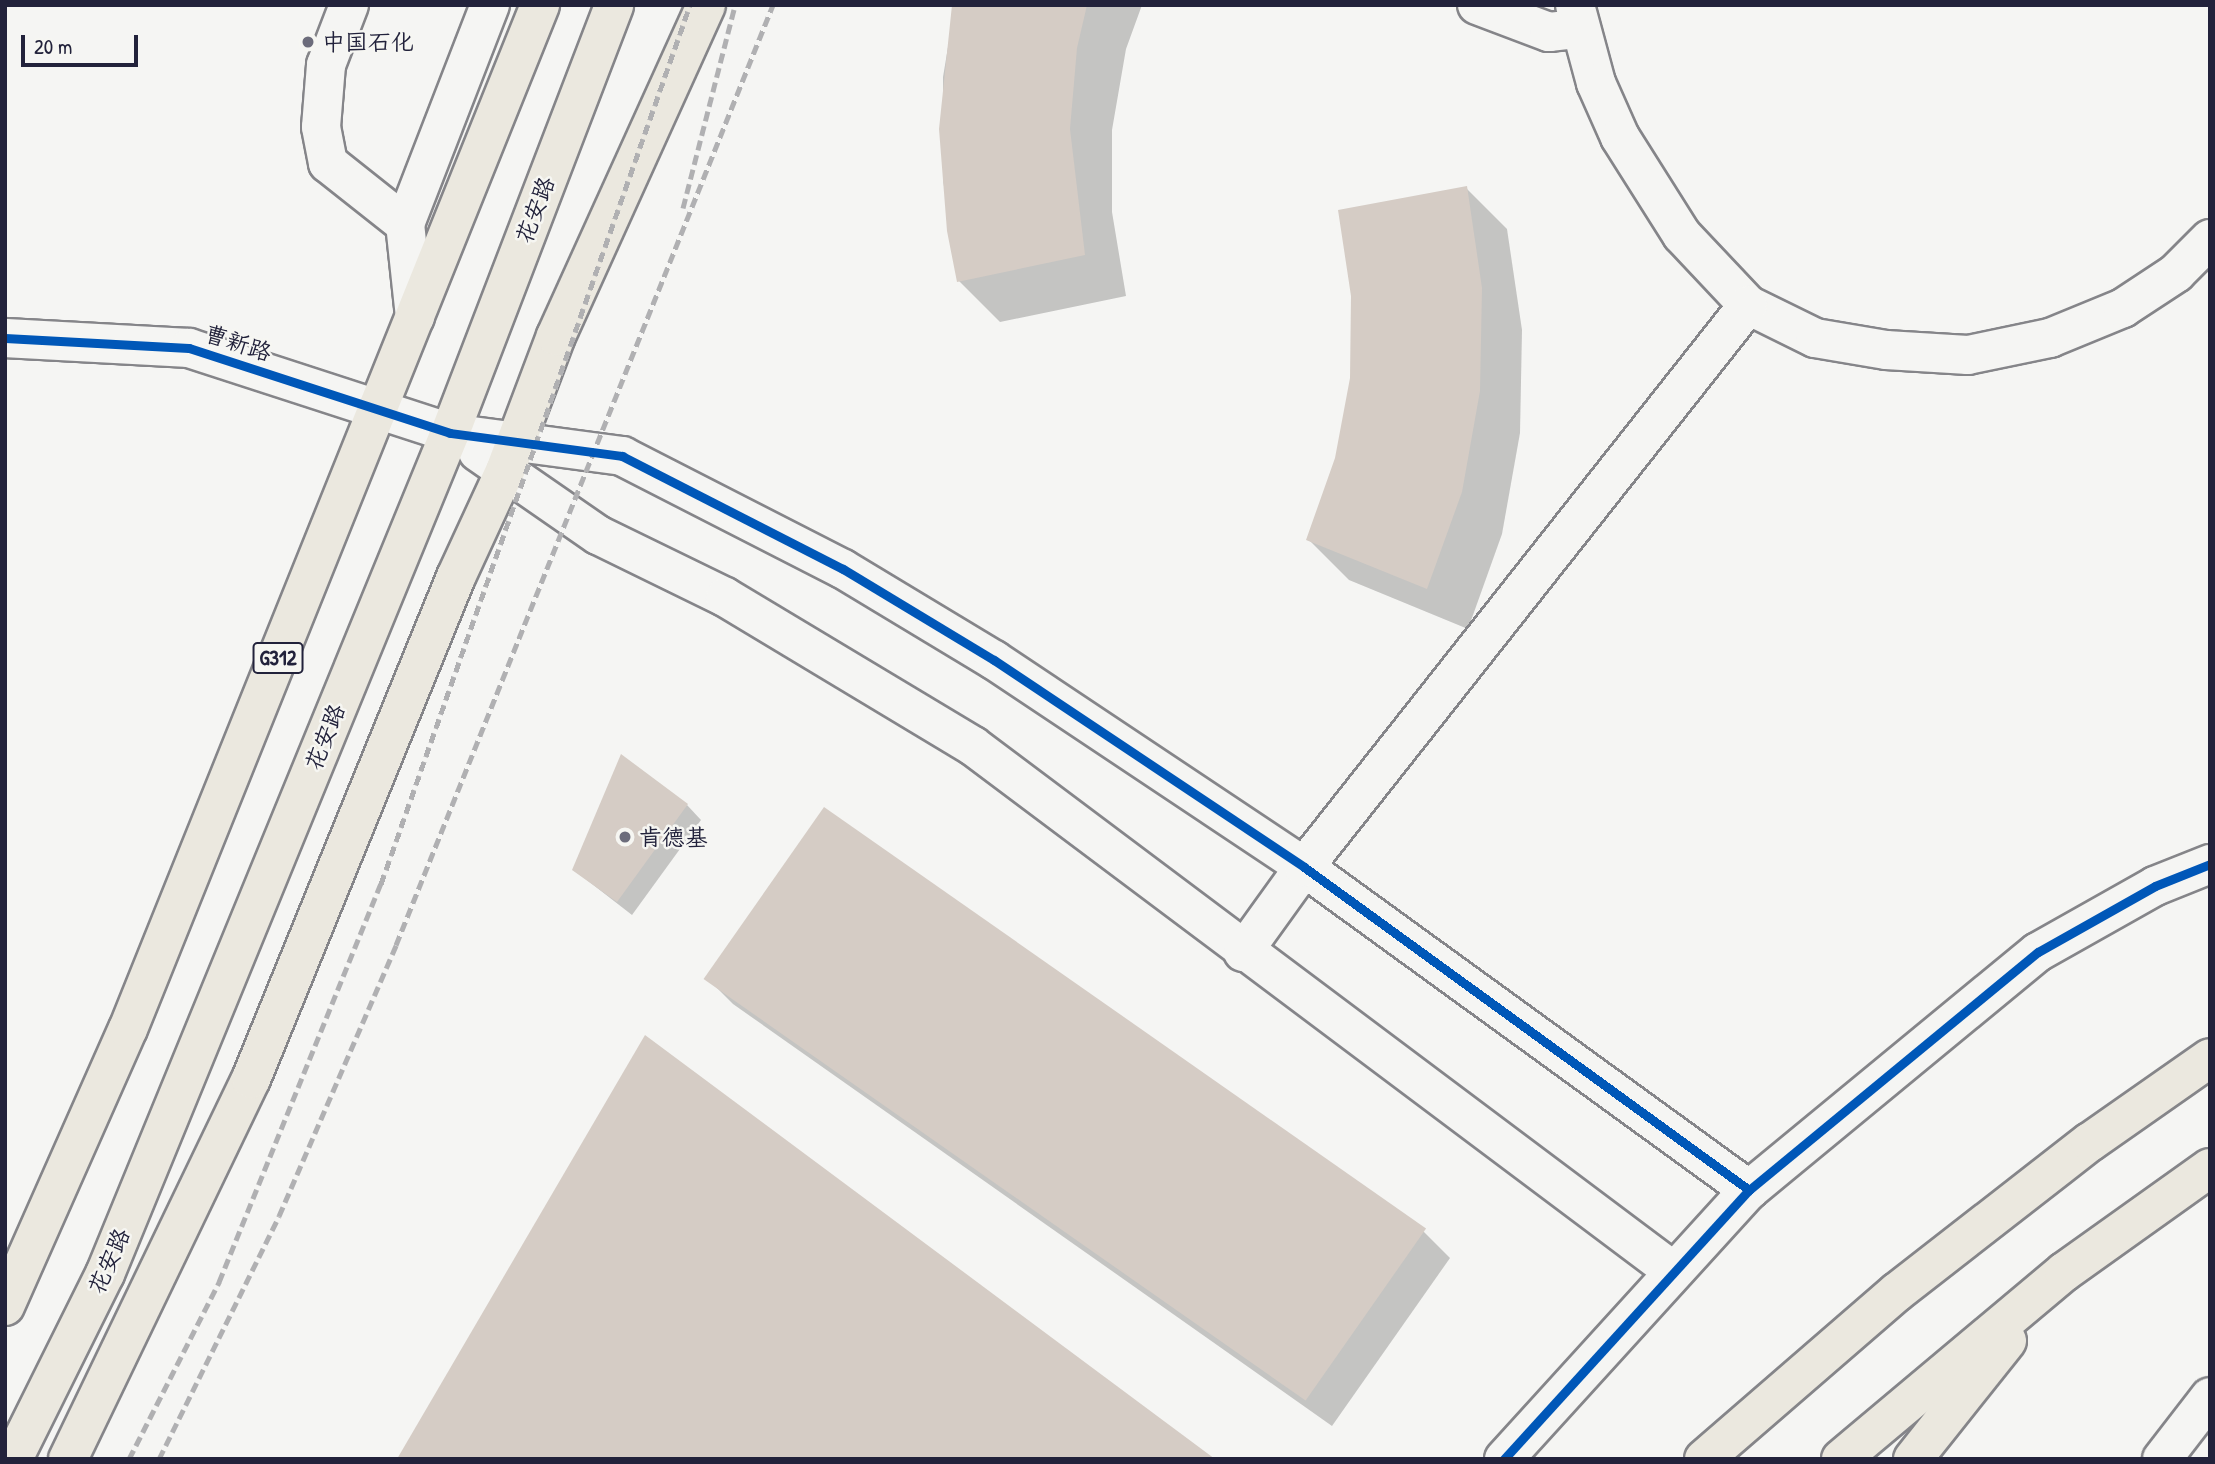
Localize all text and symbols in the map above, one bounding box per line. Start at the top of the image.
scale bar [24,21,142,65]
place label: 中国石化 [322,28,414,56]
text: 20 m [34,32,72,61]
marker: 中国石化 [300,34,316,50]
street label: 花安路 [510,173,560,247]
street label: 曹新路 [201,319,275,367]
road number: G312 [252,640,304,676]
street label: 花安路 [299,700,351,774]
place label: 肯德基 [639,823,708,851]
marker: 肯德基 [617,829,633,845]
street label: 花安路 [82,1224,136,1298]

